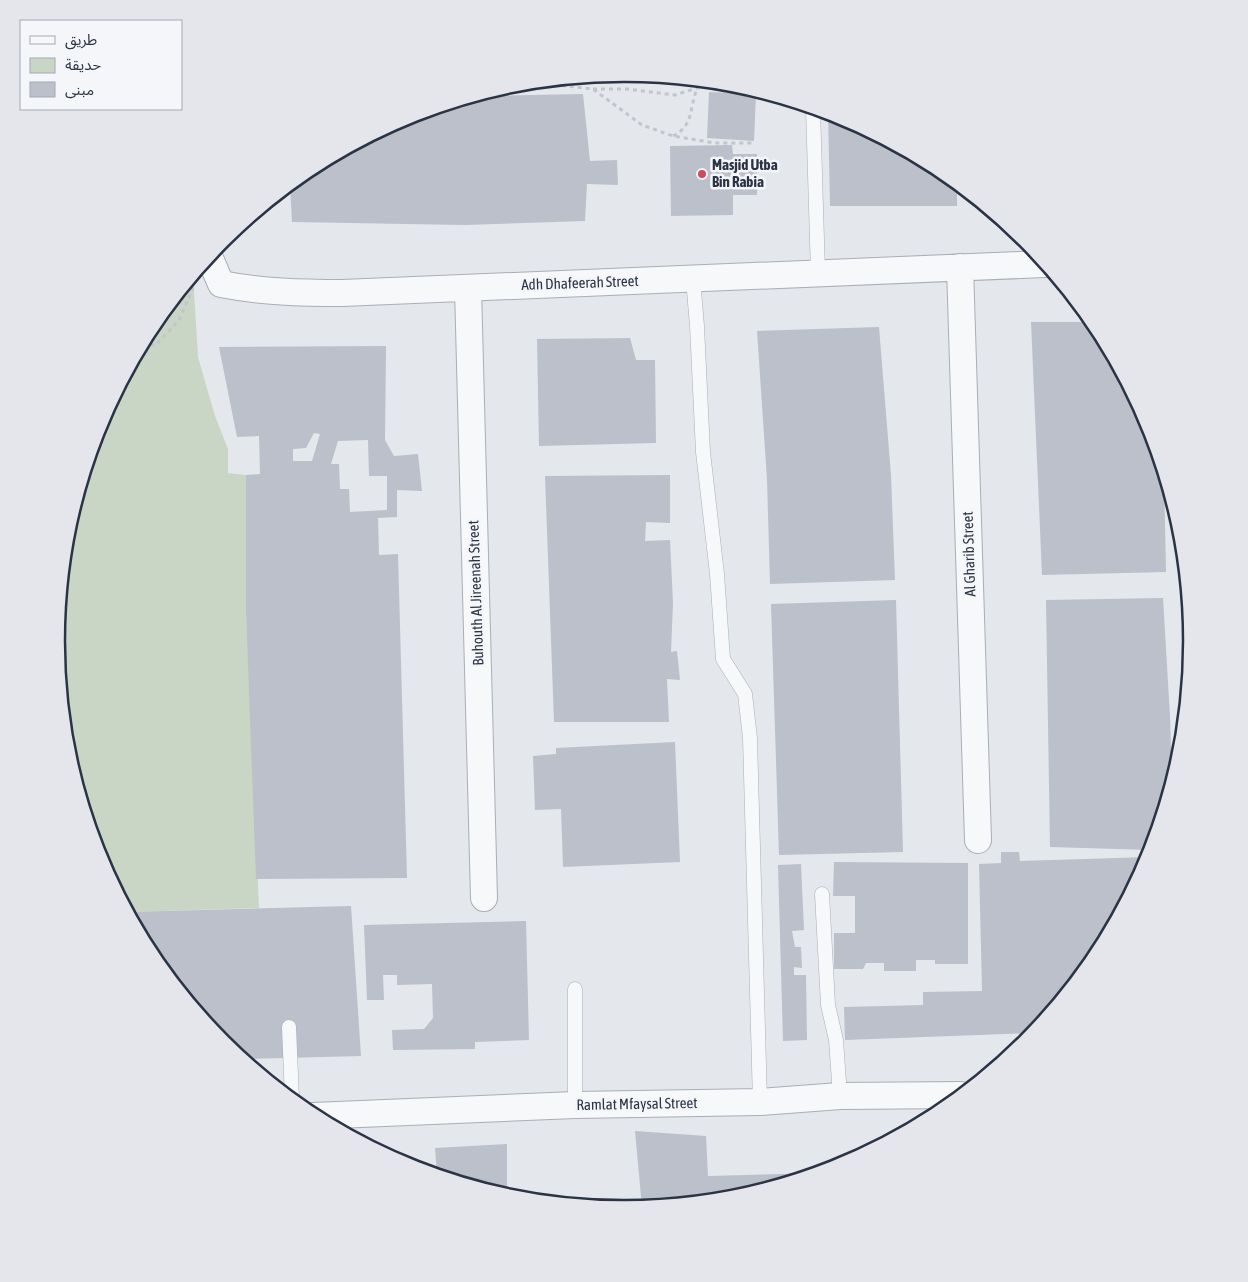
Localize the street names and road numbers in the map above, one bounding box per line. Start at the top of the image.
street label: Adh Dhafeerah Street [521,272,639,293]
street label: Al Gharib Street [959,511,978,597]
street label: Buhouth Al Jireenah Street [464,520,487,666]
street label: Ramlat Mfaysal Street [576,1094,698,1113]

